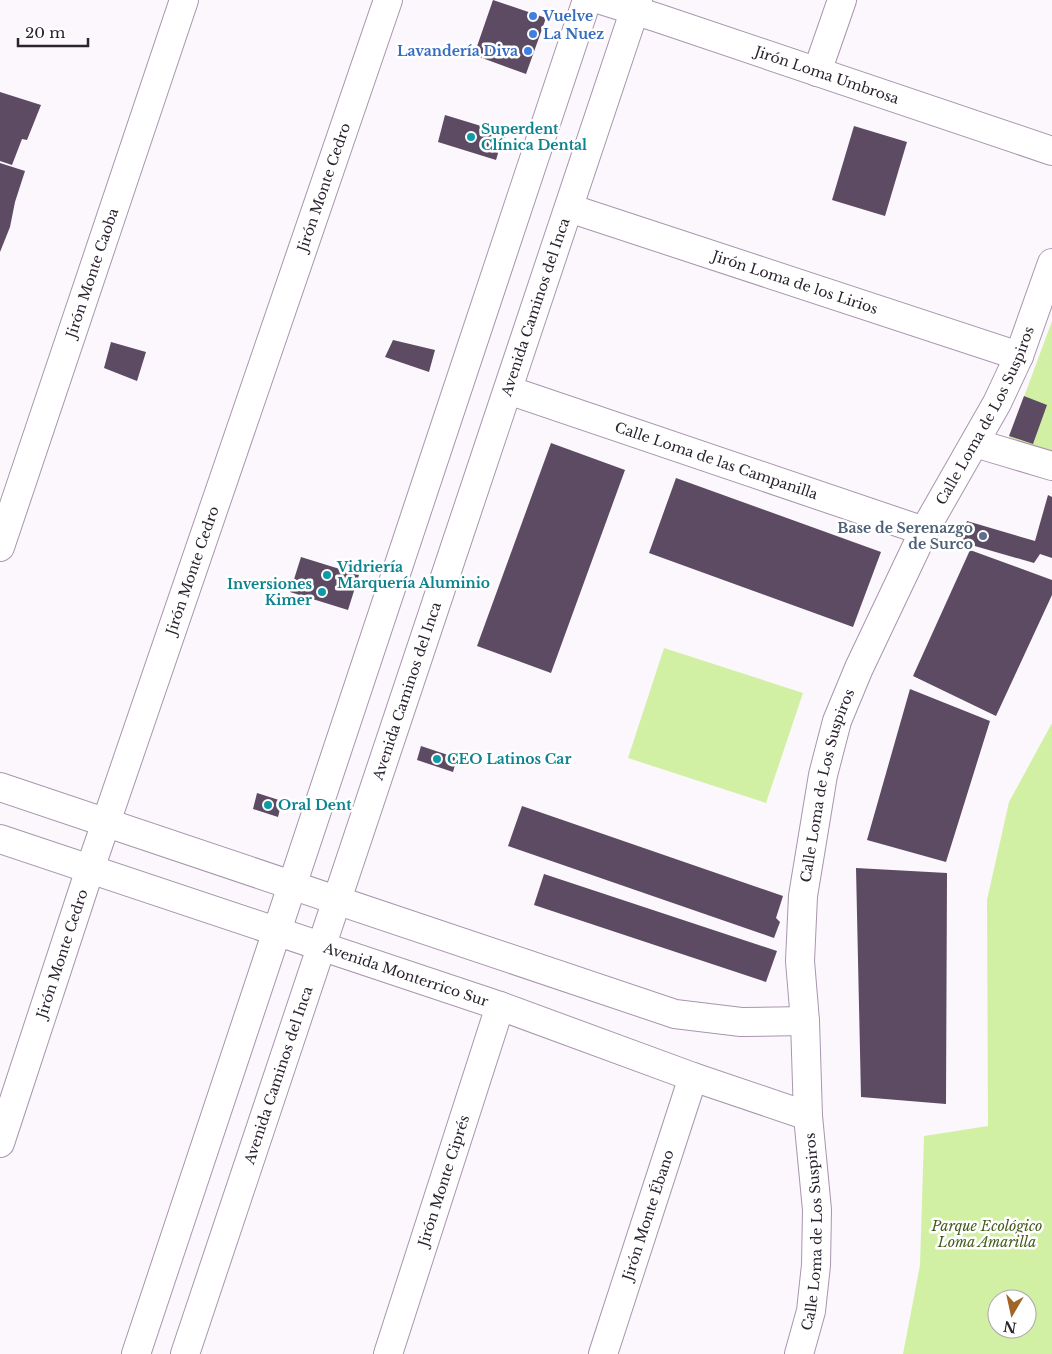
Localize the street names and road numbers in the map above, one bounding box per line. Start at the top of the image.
street label: Jirón Loma Umbrosa [750,42,902,108]
street label: Jirón Monte Cedro [293,121,354,256]
street label: Jirón Monte Caoba [61,206,122,342]
street label: Avenida Caminos del Inca [497,215,573,399]
street label: Jirón Loma de los Lirios [708,246,880,318]
street label: Calle Loma de Los Suspiros [932,324,1038,508]
street label: Calle Loma de las Campanilla [613,418,820,503]
street label: Jirón Monte Cedro [161,504,223,639]
street label: Avenida Caminos del Inca [368,600,445,783]
street label: Calle Loma de Los Suspiros [796,686,858,884]
street label: Jirón Monte Cedro [32,887,92,1023]
street label: Avenida Monterrico Sur [320,938,491,1011]
street label: Avenida Caminos del Inca [240,984,317,1168]
street label: Jirón Monte Ciprés [414,1113,473,1251]
street label: Calle Loma de Los Suspiros [797,1132,826,1333]
street label: Jirón Monte Ébano [618,1147,678,1285]

